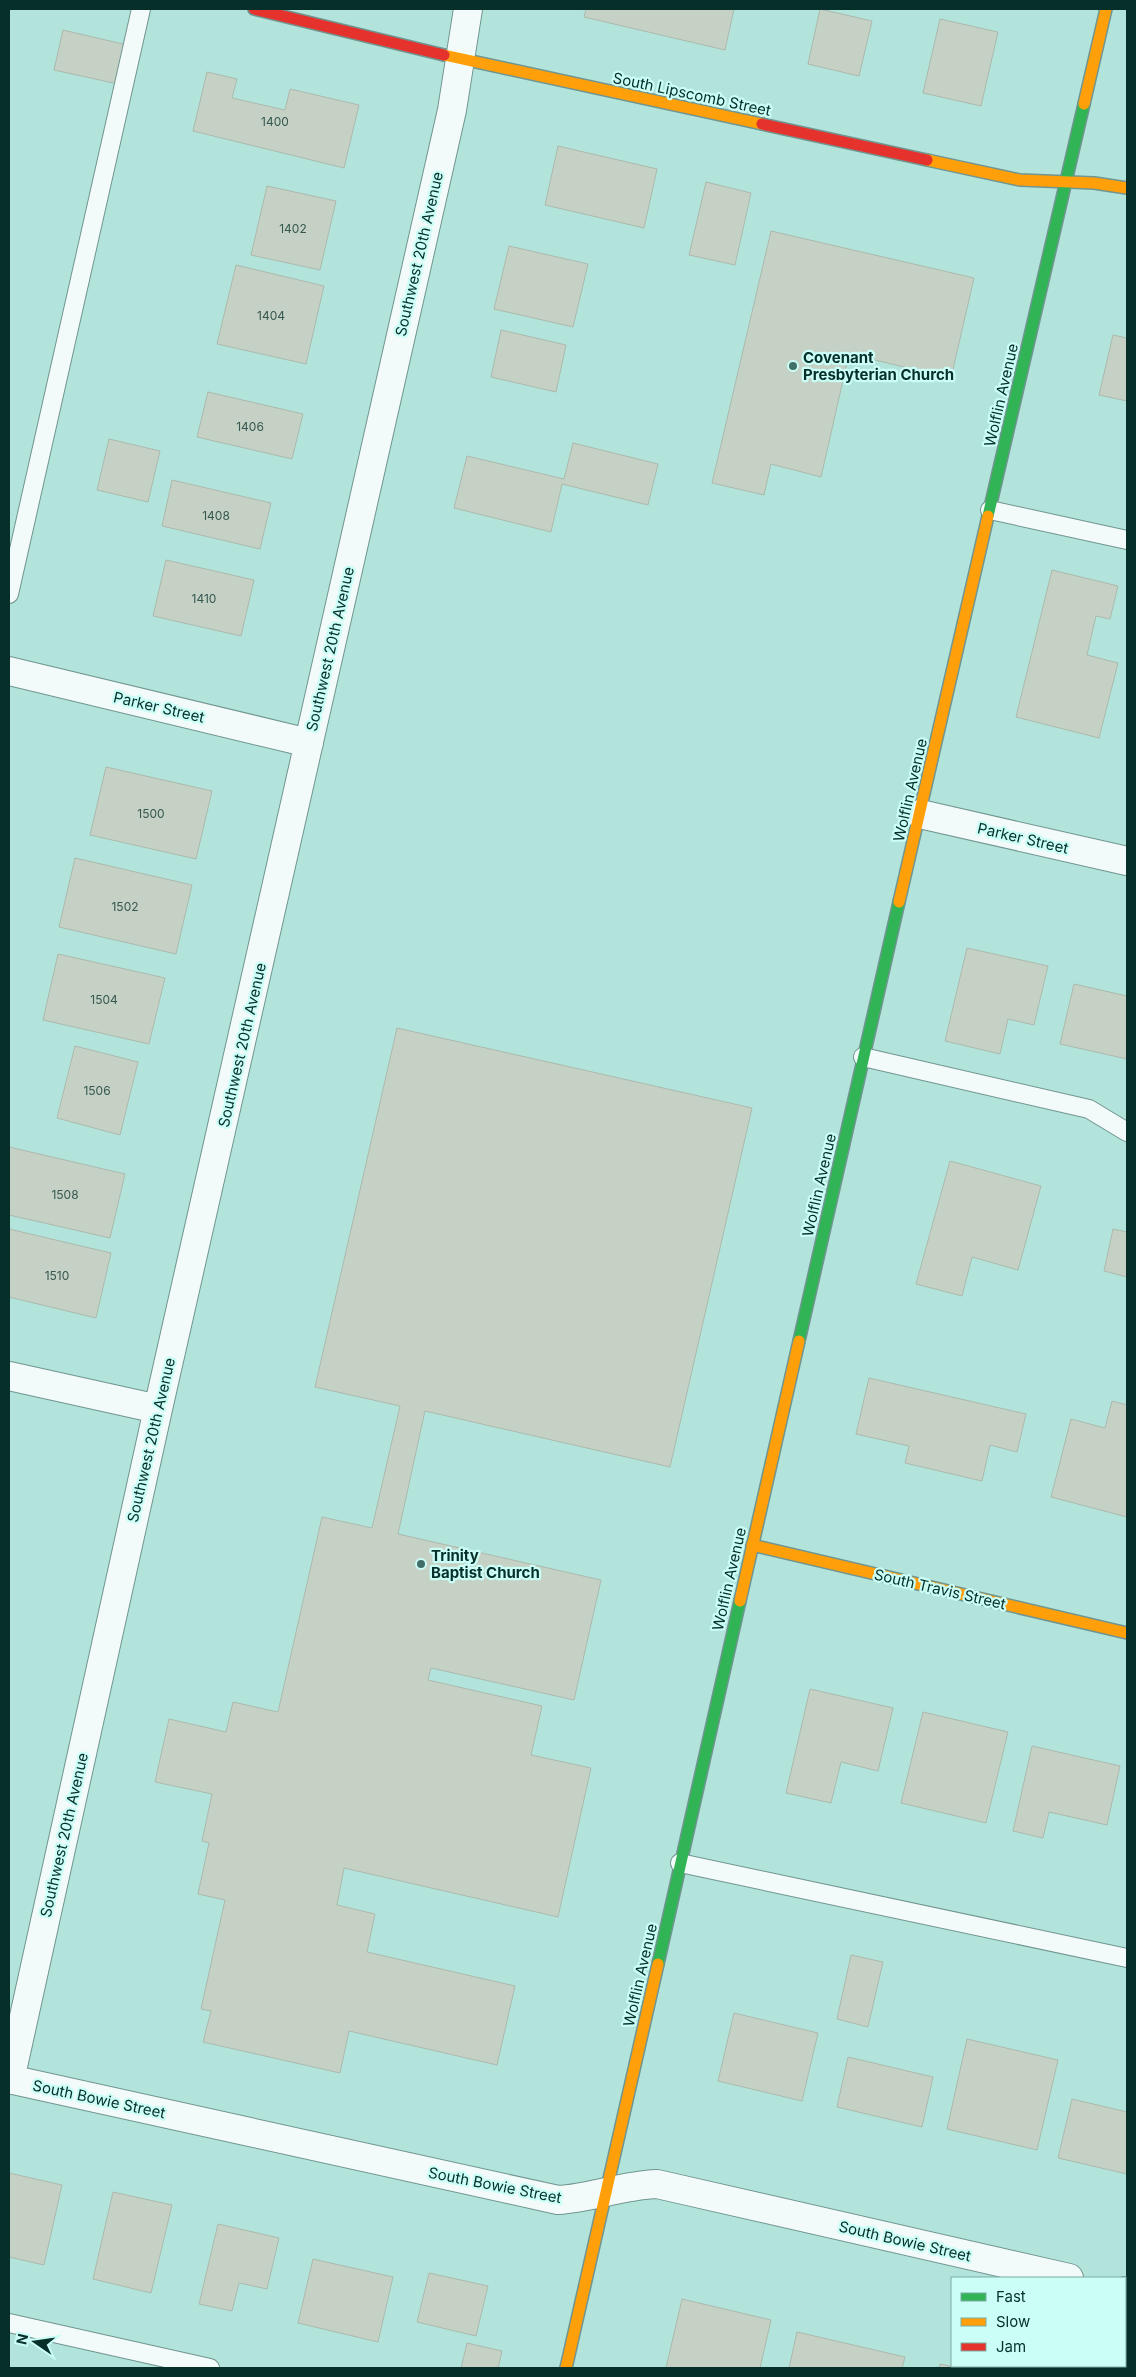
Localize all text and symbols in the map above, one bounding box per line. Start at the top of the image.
street label: South Lipscomb Street [611,68,773,120]
house number: 1400 [261,114,289,129]
street label: Southwest 20th Avenue [391,170,447,338]
house number: 1402 [279,221,307,236]
house number: 1404 [257,308,285,323]
street label: Wolflin Avenue [980,342,1022,448]
place label: Covenant Presbyterian Church [803,348,954,384]
marker: Covenant Presbyterian Church [787,360,799,372]
house number: 1406 [236,419,264,434]
house number: 1408 [202,508,230,523]
street label: Southwest 20th Avenue [302,565,358,733]
house number: 1410 [192,591,216,606]
street label: Parker Street [112,687,206,727]
street label: Wolflin Avenue [889,737,931,843]
house number: 1500 [137,806,165,821]
street label: Parker Street [976,818,1070,858]
house number: 1502 [111,899,139,914]
street label: Southwest 20th Avenue [214,961,270,1129]
house number: 1504 [90,992,118,1007]
house number: 1506 [83,1083,111,1098]
street label: Wolflin Avenue [798,1132,840,1238]
house number: 1508 [51,1187,79,1202]
house number: 1510 [45,1268,69,1283]
street label: Southwest 20th Avenue [123,1356,179,1524]
street label: Wolflin Avenue [708,1526,750,1632]
place label: Trinity Baptist Church [431,1546,540,1582]
marker: Trinity Baptist Church [415,1558,427,1570]
street label: South Travis Street [872,1565,1008,1613]
street label: Southwest 20th Avenue [36,1751,92,1919]
street label: Wolflin Avenue [619,1922,661,2028]
street label: South Bowie Street [31,2076,167,2122]
street label: South Bowie Street [427,2163,563,2207]
street label: South Bowie Street [837,2217,973,2265]
legend [951,2277,1126,2367]
text: Fast [996,2287,1026,2306]
text: Slow [996,2312,1030,2331]
north arrow [10,2317,60,2367]
text: N [12,2332,31,2346]
text: Jam [996,2337,1026,2356]

